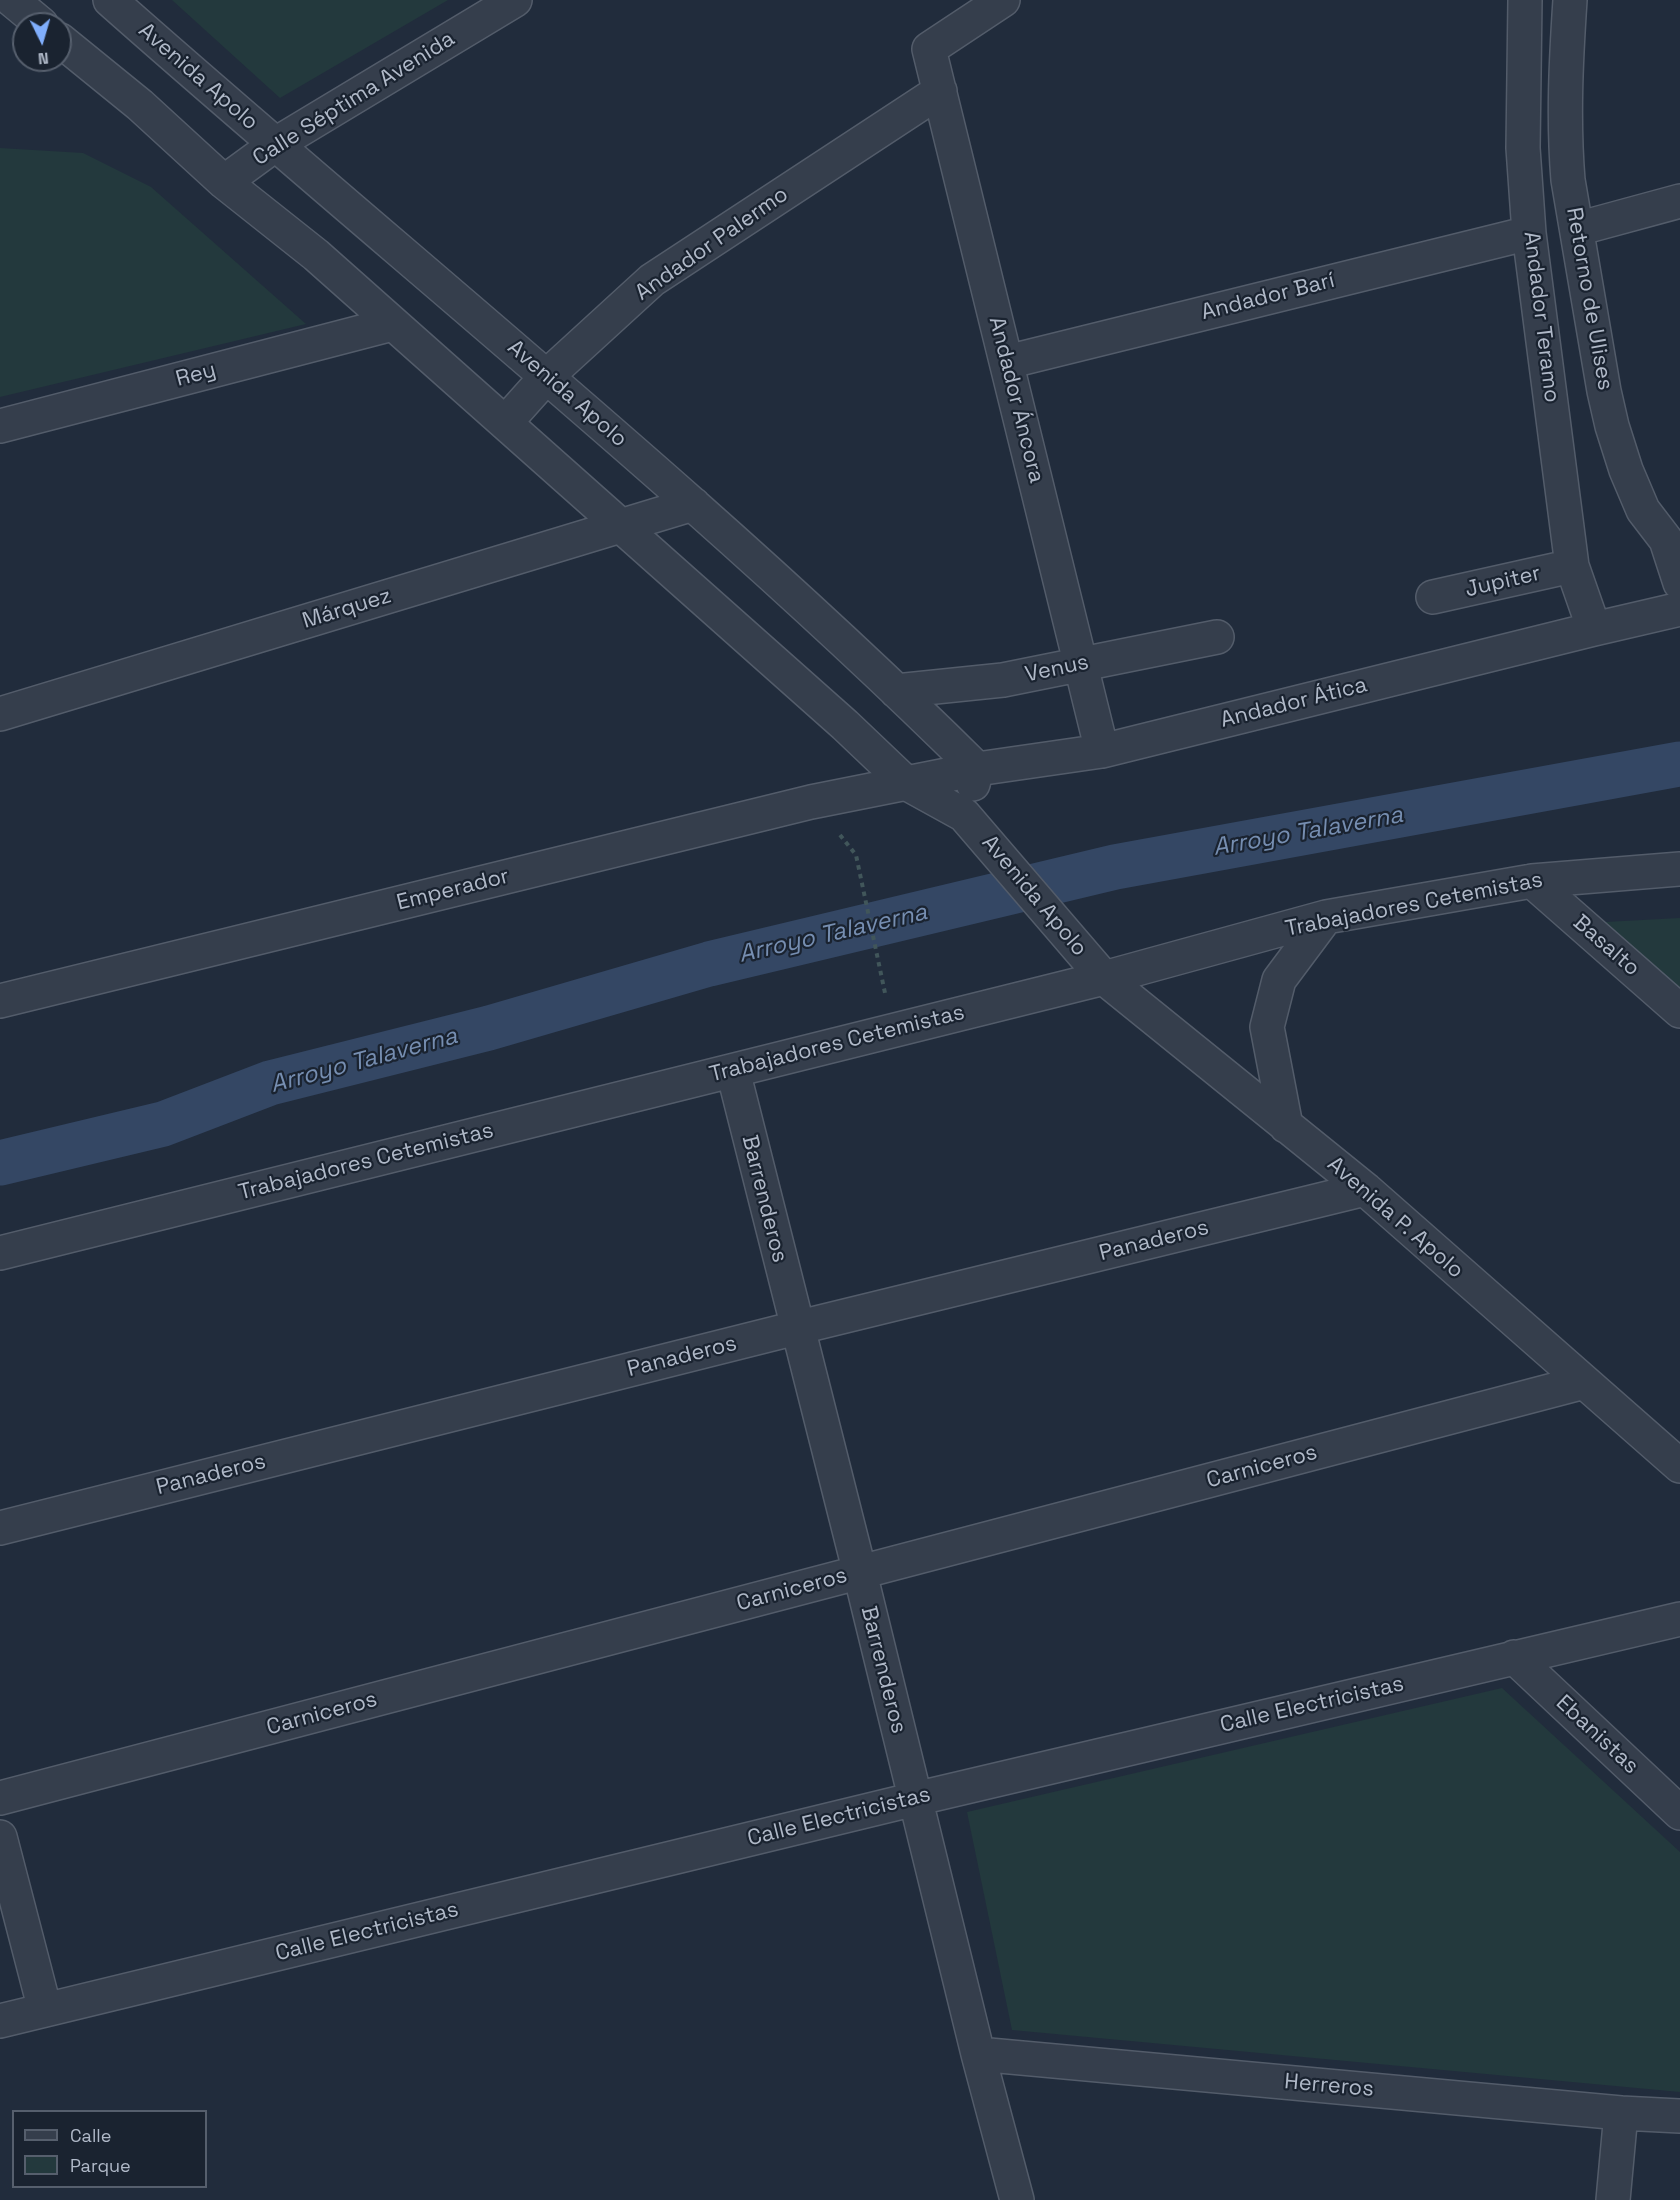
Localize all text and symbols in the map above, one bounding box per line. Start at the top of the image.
north arrow [12,12,72,72]
street label: Avenida Apolo [133,18,263,136]
street label: Calle Séptima Avenida [248,26,460,172]
text: N [37,48,50,69]
street label: Andador Palermo [631,181,793,307]
street label: Retorno de Ulises [1560,205,1618,393]
street label: Andador Teramo [1517,230,1565,404]
street label: Andador Barí [1199,268,1337,326]
street label: Andador Áncora [983,314,1049,486]
street label: Avenida Apolo [502,335,632,453]
street label: Rey [173,357,219,393]
street label: Jupiter [1463,561,1543,603]
street label: Márquez [299,583,395,635]
street label: Venus [1023,649,1091,689]
street label: Andador Ática [1218,672,1370,734]
water label: Arroyo Talaverna [1211,801,1405,863]
street label: Avenida Apolo [976,830,1092,962]
street label: Emperador [394,863,512,917]
street label: Trabajadores Cetemistas [1283,867,1545,943]
water label: Arroyo Talaverna [736,898,930,970]
street label: Basalto [1567,910,1645,982]
street label: Trabajadores Cetemistas [707,1000,967,1088]
water label: Arroyo Talaverna [267,1022,461,1100]
street label: Trabajadores Cetemistas [236,1118,496,1206]
street label: Barrenderos [735,1133,793,1265]
street label: Avenida P. Apolo [1321,1152,1469,1284]
street label: Panaderos [1097,1215,1211,1267]
street label: Panaderos [625,1331,739,1383]
street label: Carniceros [1204,1440,1320,1494]
street label: Panaderos [154,1449,268,1501]
street label: Carniceros [734,1563,850,1617]
street label: Barrenderos [854,1604,912,1736]
street label: Calle Electricistas [1218,1671,1406,1739]
street label: Carniceros [264,1687,380,1741]
street label: Ebanistas [1550,1690,1644,1780]
street label: Calle Electricistas [745,1781,933,1853]
street label: Calle Electricistas [273,1896,461,1968]
street label: Herreros [1283,2069,1375,2103]
legend [12,2110,207,2188]
text: Calle [70,2124,111,2147]
text: Parque [70,2154,131,2177]

